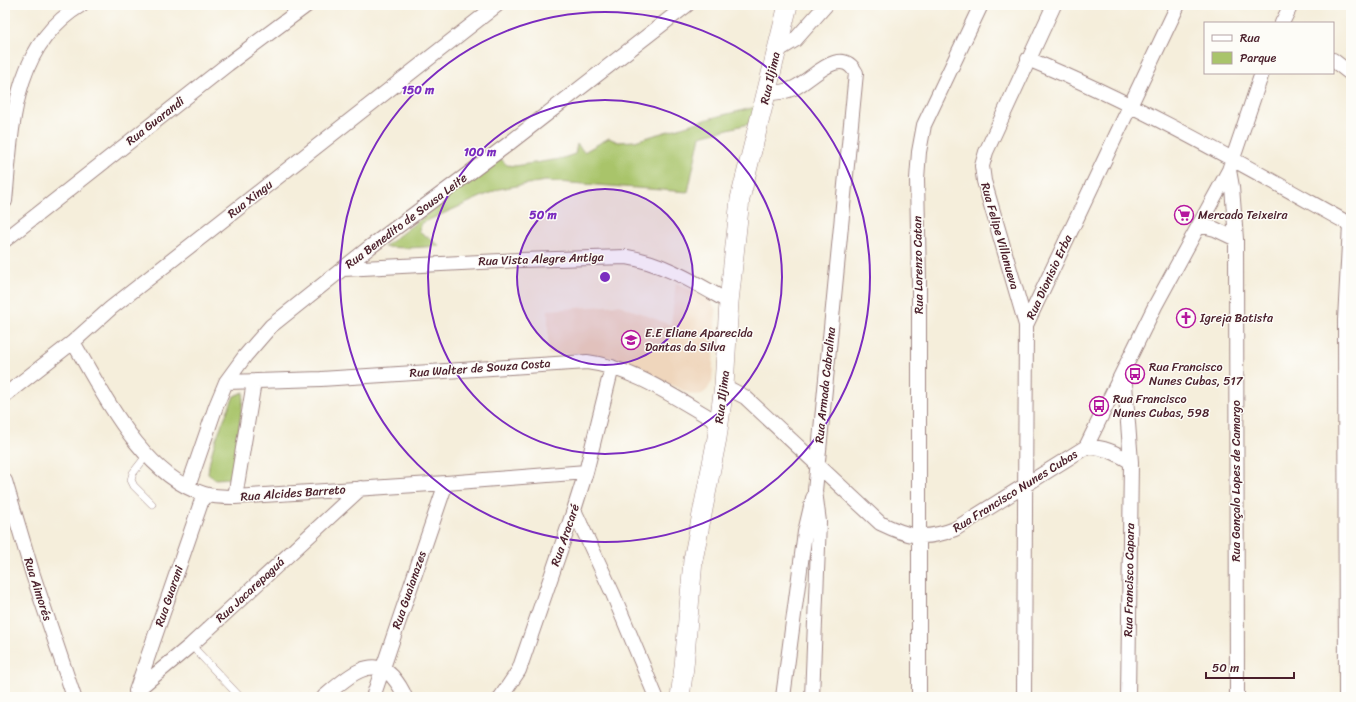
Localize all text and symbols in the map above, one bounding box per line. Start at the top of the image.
legend [1204,22,1334,74]
text: Rua [1240,27,1261,49]
text: Parque [1240,47,1277,69]
street label: Rua Iljima [753,49,787,107]
text: 150 m [402,79,435,101]
street label: Rua Guarandi [121,90,190,151]
text: 100 m [464,141,497,163]
street label: Rua Benedito de Sousa Leite [340,167,472,275]
street label: Rua Xingu [222,174,278,224]
street label: Rua Felipe Villanueva [974,180,1026,292]
text: 50 m [529,204,557,226]
supermarket icon: Mercado Teixeira [1173,204,1195,226]
place label: Mercado Teixeira [1198,204,1288,226]
street label: Rua Lorenzo Catan [906,215,930,314]
street label: Rua Dionisio Erba [1020,230,1079,323]
street label: Rua Vista Alegre Antiga [478,246,605,272]
centre of rings [598,270,612,284]
church icon: Igreja Batista [1175,307,1197,329]
place label: Igreja Batista [1199,307,1274,329]
place label: E.E Eliane Aparecida Dantas da Silva [645,322,753,358]
street label: Rua Armada Cabralina [808,325,842,444]
school or university icon: E.E Eliane Aparecida Dantas da Silva [620,329,642,351]
street label: Rua Walter de Souza Costa [409,352,551,384]
place label: Rua Francisco Nunes Cubas, 517 [1149,356,1244,392]
bus stop icon: Rua Francisco Nunes Cubas, 517 [1124,363,1146,385]
street label: Rua Iljima [708,369,736,425]
place label: Rua Francisco Nunes Cubas, 598 [1113,388,1209,424]
bus stop icon: Rua Francisco Nunes Cubas, 598 [1088,395,1110,417]
street label: Rua Gonçalo Lopes de Camargo [1225,400,1247,562]
street label: Rua Francisco Nunes Cubas [948,443,1082,539]
street label: Rua Alcides Barreto [240,478,346,508]
street label: Rua Aracaré [544,501,586,569]
street label: Rua Francisco Capara [1117,522,1141,637]
street label: Rua Guaianazes [385,548,433,632]
street label: Rua Jacarepaguá [210,552,290,628]
street label: Rua Aimorés [17,555,59,624]
street label: Rua Guarani [148,562,190,630]
scale bar [1206,654,1294,680]
text: 50 m [1212,657,1239,679]

